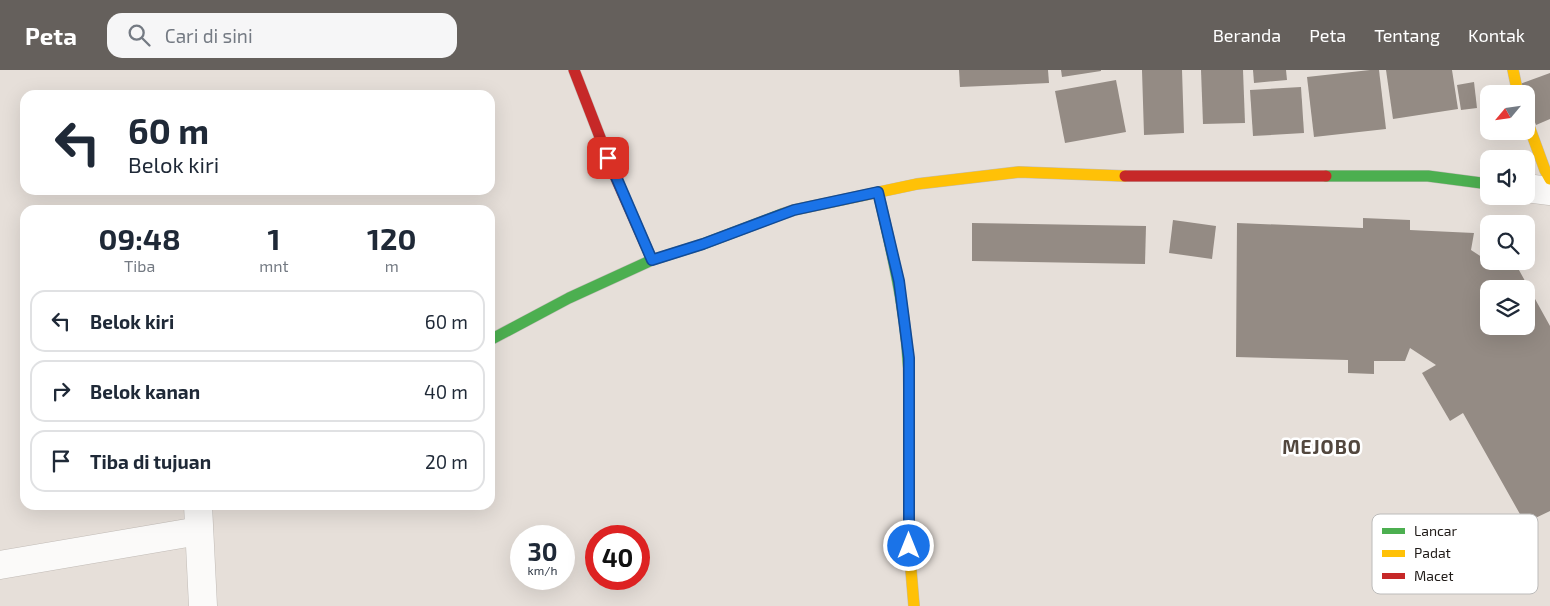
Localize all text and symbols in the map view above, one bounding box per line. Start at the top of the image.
search box [107,13,457,58]
text: Peta [25,21,77,50]
icon: search [125,21,153,49]
text: Cari di sini [165,24,253,47]
text: Beranda [1213,24,1281,46]
text: Peta [1309,24,1346,46]
text: Tentang [1374,24,1440,46]
text: Kontak [1468,24,1525,46]
north arrow [1480,85,1535,140]
map controls [1480,85,1535,335]
text: 60 m [128,109,209,151]
icon: left [45,110,110,175]
pin [587,137,629,179]
icon: arrive [594,144,622,172]
button: sound [1480,150,1535,205]
text: Belok kiri [128,151,219,177]
button: search [1480,215,1535,270]
text: 09:48 [99,220,181,256]
text: 1 [267,220,280,256]
text: 120 [367,220,416,256]
text: Tiba [124,256,155,275]
text: mnt [259,256,289,275]
text: m [385,256,399,275]
button: layers [1480,280,1535,335]
icon: left [47,307,75,335]
text: Belok kiri [90,310,174,333]
text: 60 m [425,310,468,333]
icon: right [47,377,75,405]
text: Belok kanan [90,380,200,403]
text: 40 m [424,380,468,403]
district label: MEJOBO [1282,435,1362,458]
icon: arrive [47,447,75,475]
text: Tiba di tujuan [90,450,211,473]
text: 20 m [425,450,468,473]
legend [1372,514,1538,594]
position arrow [882,519,934,571]
text: Lancar [1414,522,1458,539]
speed limit sign: 40 [585,525,650,590]
text: 30 [528,536,557,566]
text: Padat [1414,544,1451,561]
text: km/h [528,563,557,577]
text: Macet [1414,567,1454,584]

